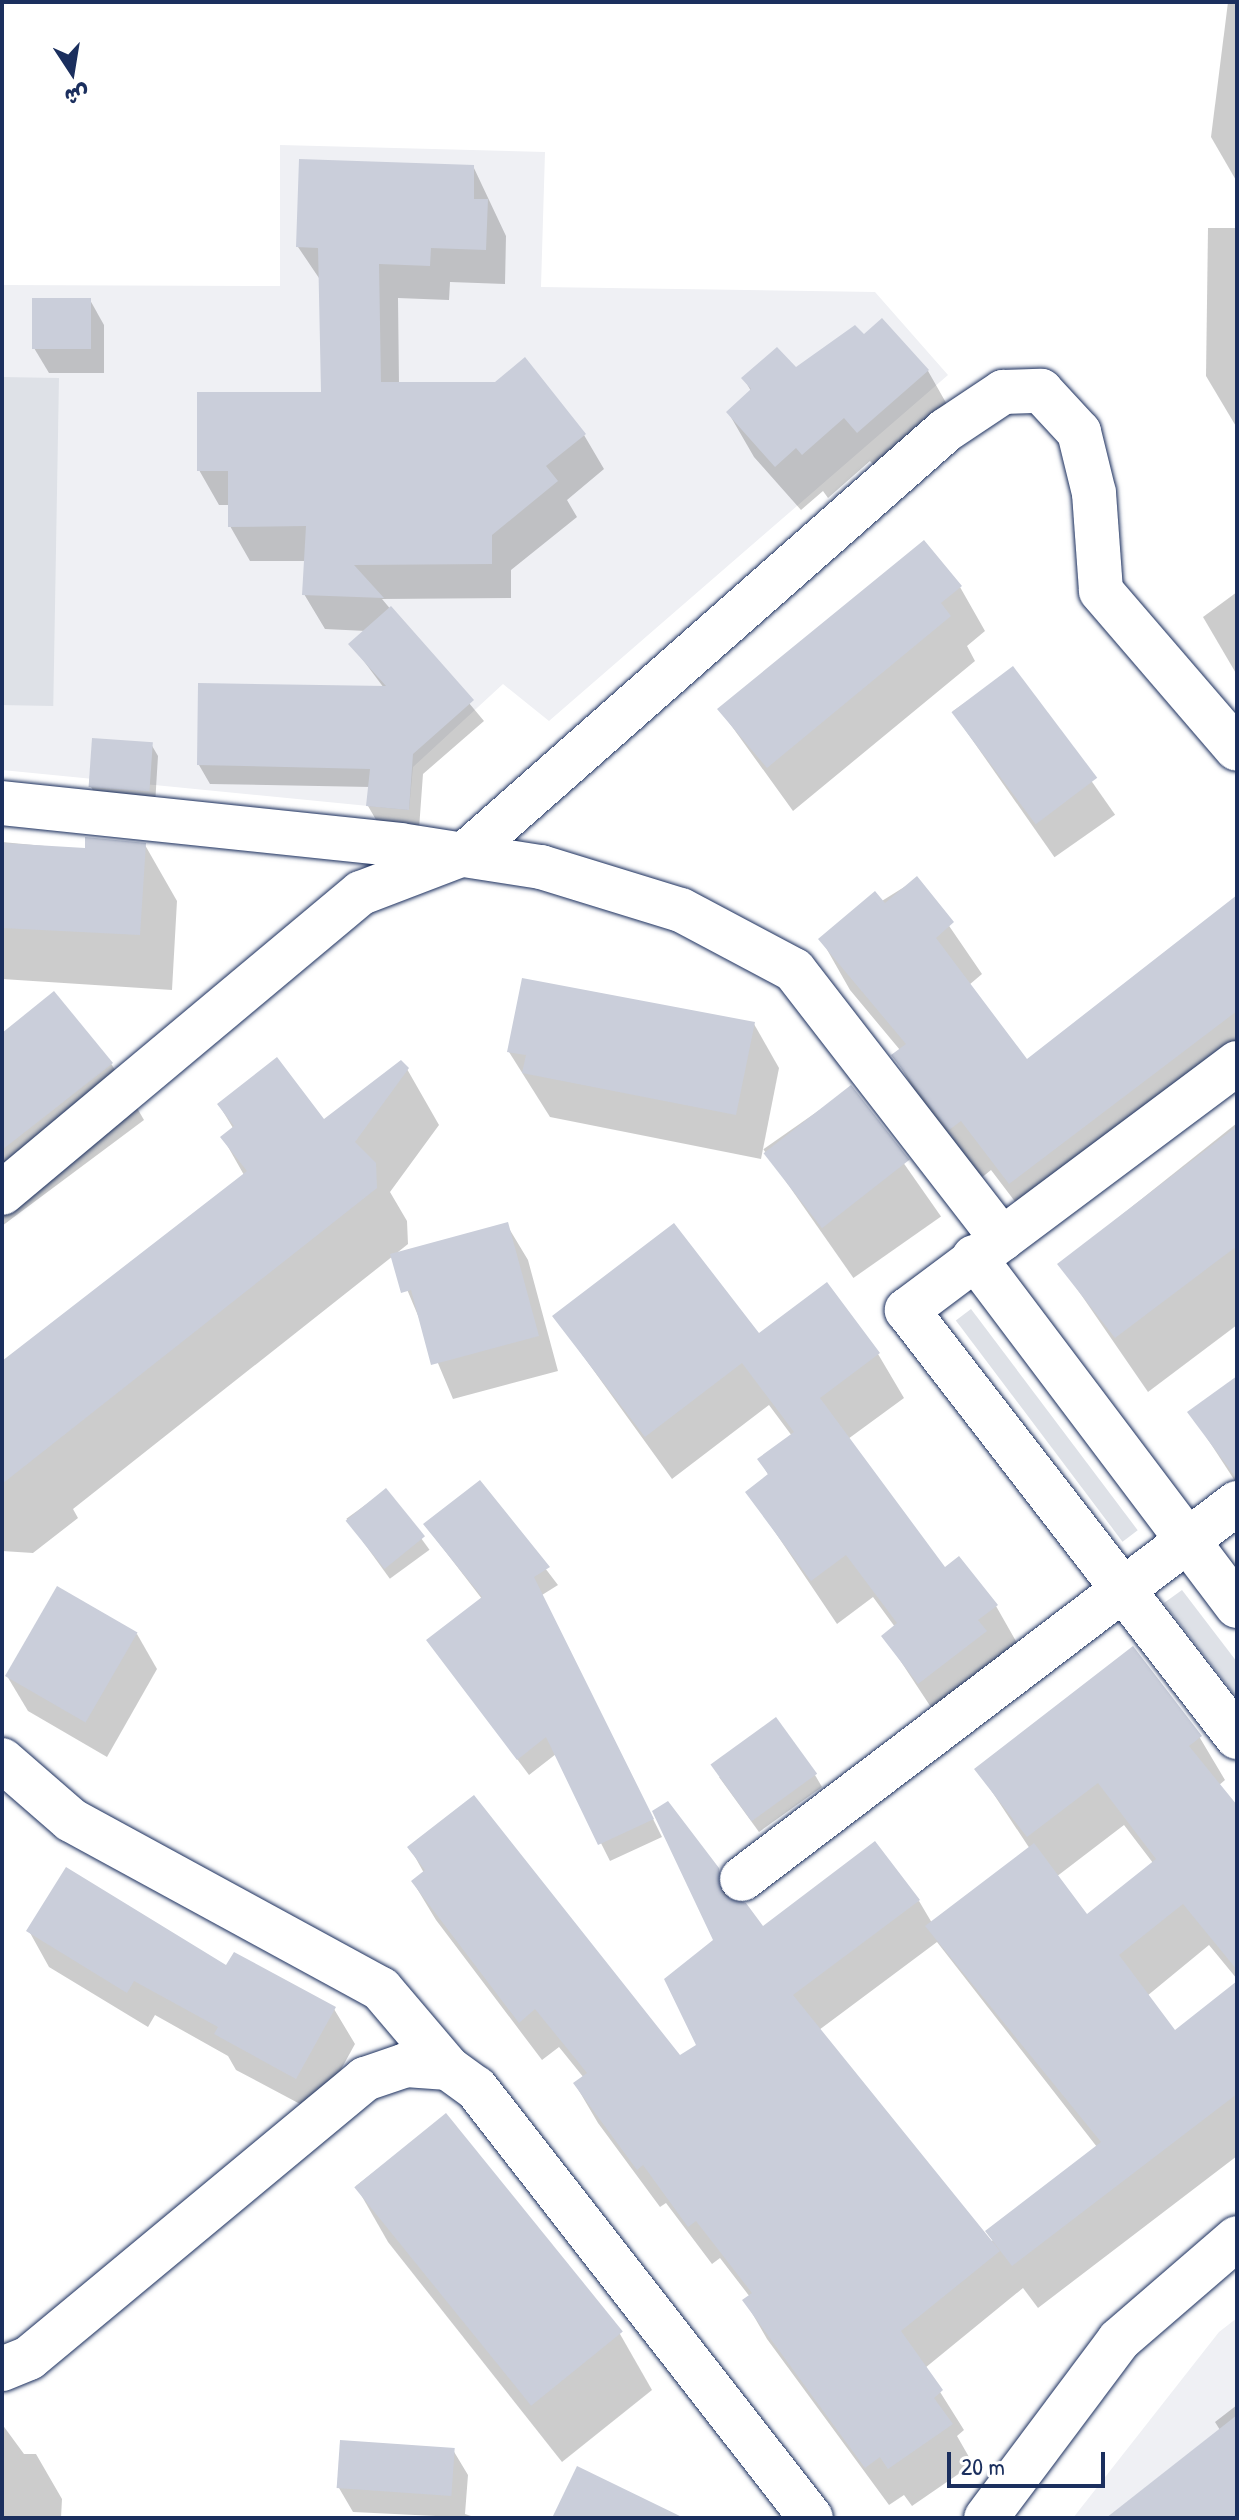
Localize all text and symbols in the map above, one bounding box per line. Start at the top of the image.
north arrow [32,32,112,112]
text: ش [62,78,92,113]
scale bar [951,2436,1109,2486]
text: 20 m [961,2450,1005,2482]

